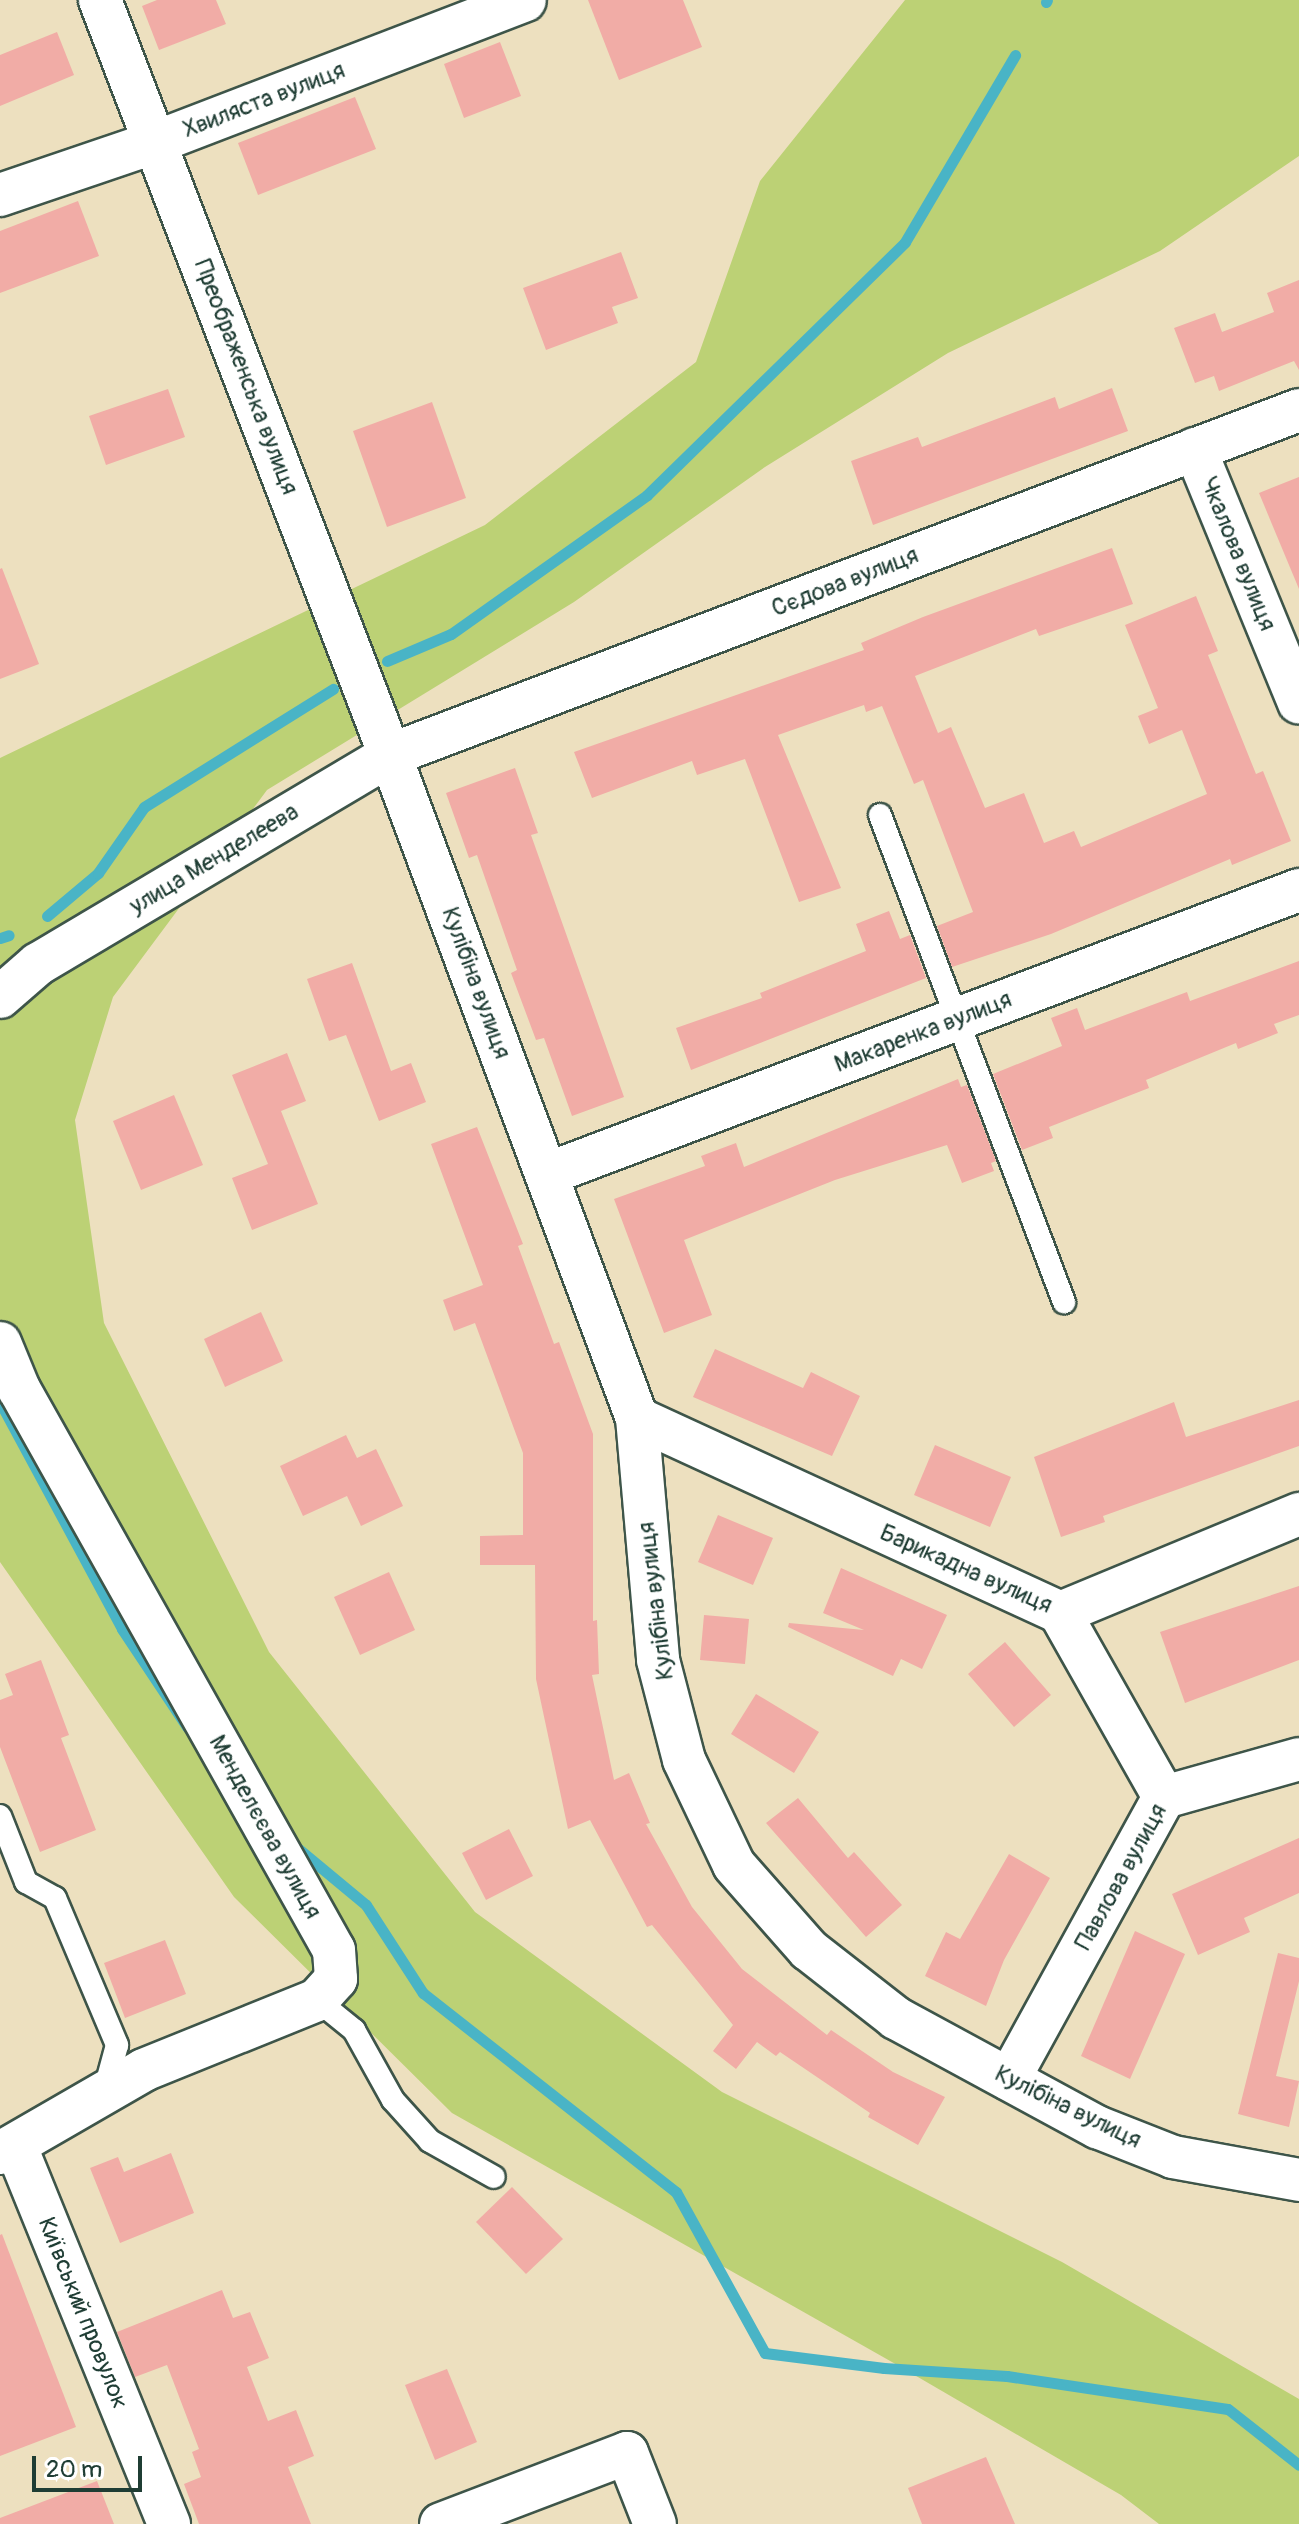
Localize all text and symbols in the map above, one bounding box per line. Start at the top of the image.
street label: Хвиляста вулиця [179,56,349,144]
street label: Преображенська вулиця [188,255,304,499]
street label: Чкалова вулиця [1194,473,1282,635]
street label: Сєдова вулиця [768,541,922,623]
street label: улица Менделеева [124,797,304,921]
street label: Кулібіна вулиця [435,903,517,1063]
street label: Макаренка вулиця [830,985,1016,1079]
street label: Барикадна вулиця [875,1518,1057,1620]
street label: Кулібіна вулиця [632,1520,680,1682]
street label: Менделєєва вулиця [203,1730,327,1924]
street label: Павлова вулиця [1069,1799,1173,1955]
street label: Кулібіна вулиця [990,2059,1146,2155]
street label: Київський провулок [31,2213,135,2413]
scale bar [36,2440,146,2490]
text: 20 m [46,2455,102,2484]

